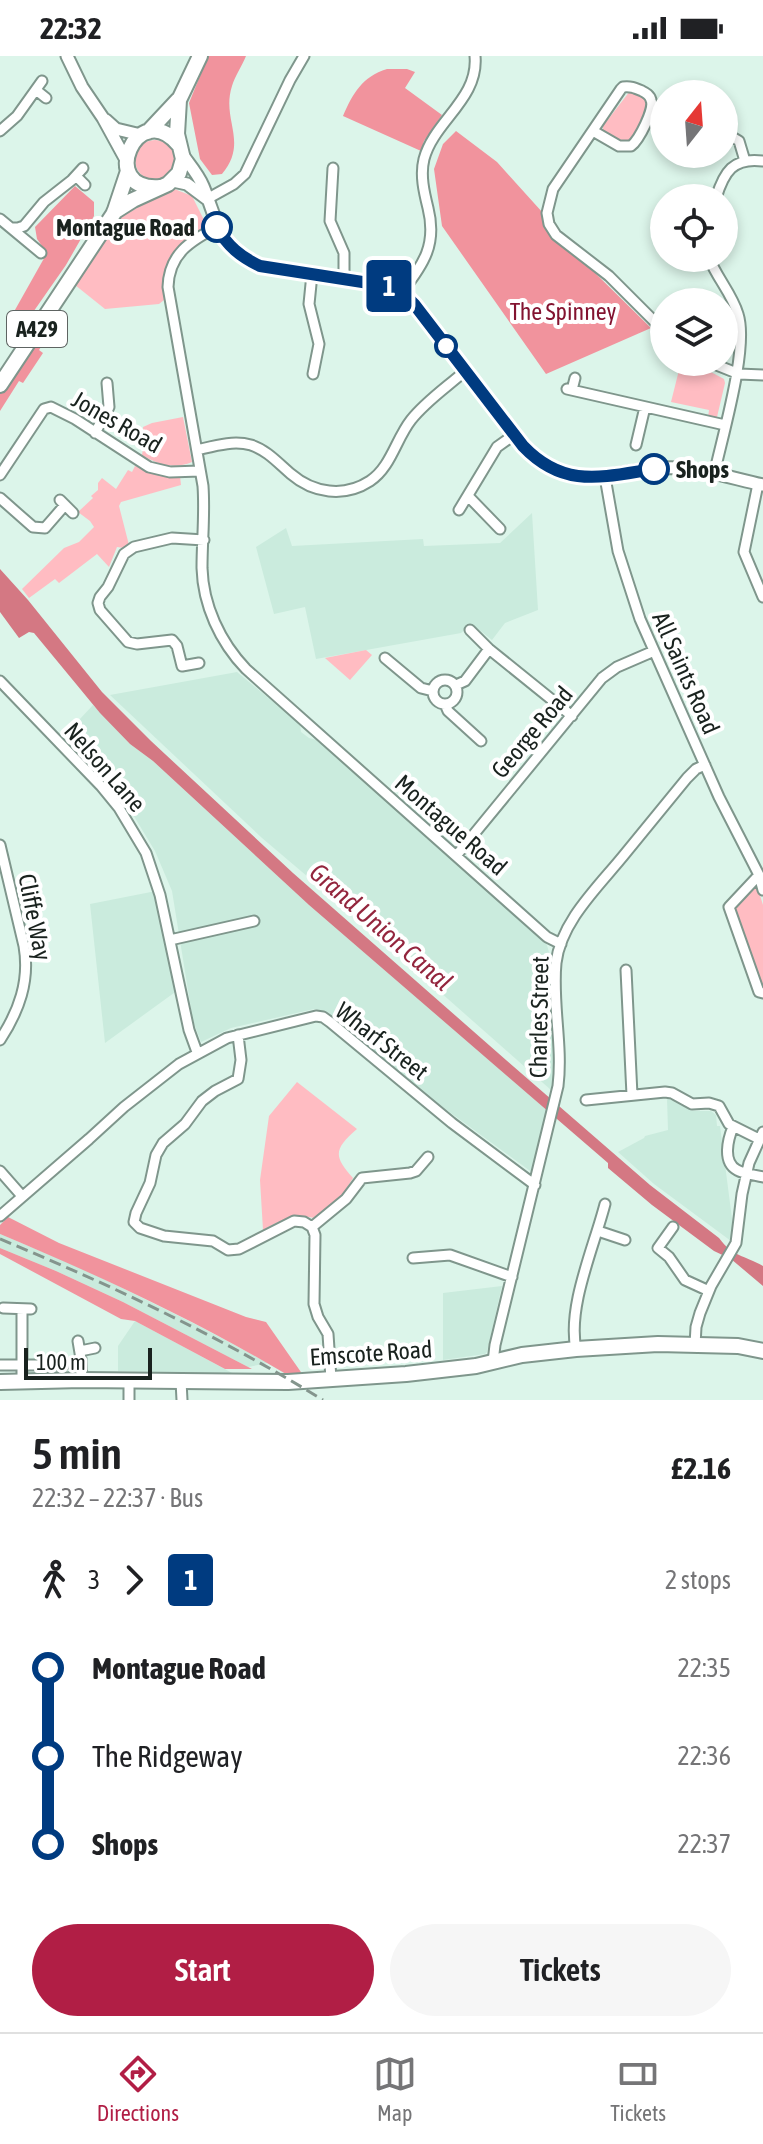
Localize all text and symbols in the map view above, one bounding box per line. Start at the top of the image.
text: 22:32 [40,11,102,45]
north arrow [650,80,738,168]
map controls [650,80,738,376]
button: locate [650,184,738,272]
marker: Montague Road [202,212,232,242]
place label: Montague Road [56,214,195,241]
line badge: 1 [363,260,415,312]
text: 1 [382,270,396,302]
button: layers [650,288,738,376]
park label: The Spinney [510,298,616,325]
road number: A429 [7,311,67,347]
unlabelled marker [435,335,457,357]
street label: Jones Road [67,386,167,458]
marker: Shops [639,454,669,484]
place label: Shops [676,456,729,483]
street label: All Saints Road [647,608,725,738]
street label: George Road [486,681,578,783]
street label: Nelson Lane [59,717,151,817]
street label: Montague Road [390,769,512,881]
water label: Grand Union Canal [304,857,458,997]
street label: Cliffe Way [13,871,57,963]
street label: Charles Street [524,956,554,1078]
street label: Wharf Street [331,997,434,1085]
street label: Emscote Road [309,1335,433,1371]
scale bar [24,1344,152,1380]
text: 100 m [36,1349,86,1375]
text: 5 min [32,1428,122,1478]
text: £2.16 [671,1451,731,1485]
text: 22:32 – 22:37 · Bus [32,1483,203,1513]
icon: walk [32,1558,76,1602]
icon: forward [112,1558,156,1602]
text: 1 [184,1564,197,1596]
text: 3 [88,1565,100,1595]
text: 2 stops [665,1565,731,1595]
text: Montague Road [92,1651,266,1685]
text: 22:35 [677,1653,731,1683]
text: The Ridgeway [92,1739,243,1773]
text: 22:36 [677,1741,731,1771]
text: Shops [92,1827,158,1861]
text: 22:37 [677,1829,731,1859]
button: Start [32,1924,374,2016]
button: Tickets [390,1924,731,2016]
tab: Directions [97,2052,179,2126]
tab: Map [373,2052,417,2126]
tab: Tickets [610,2052,666,2126]

